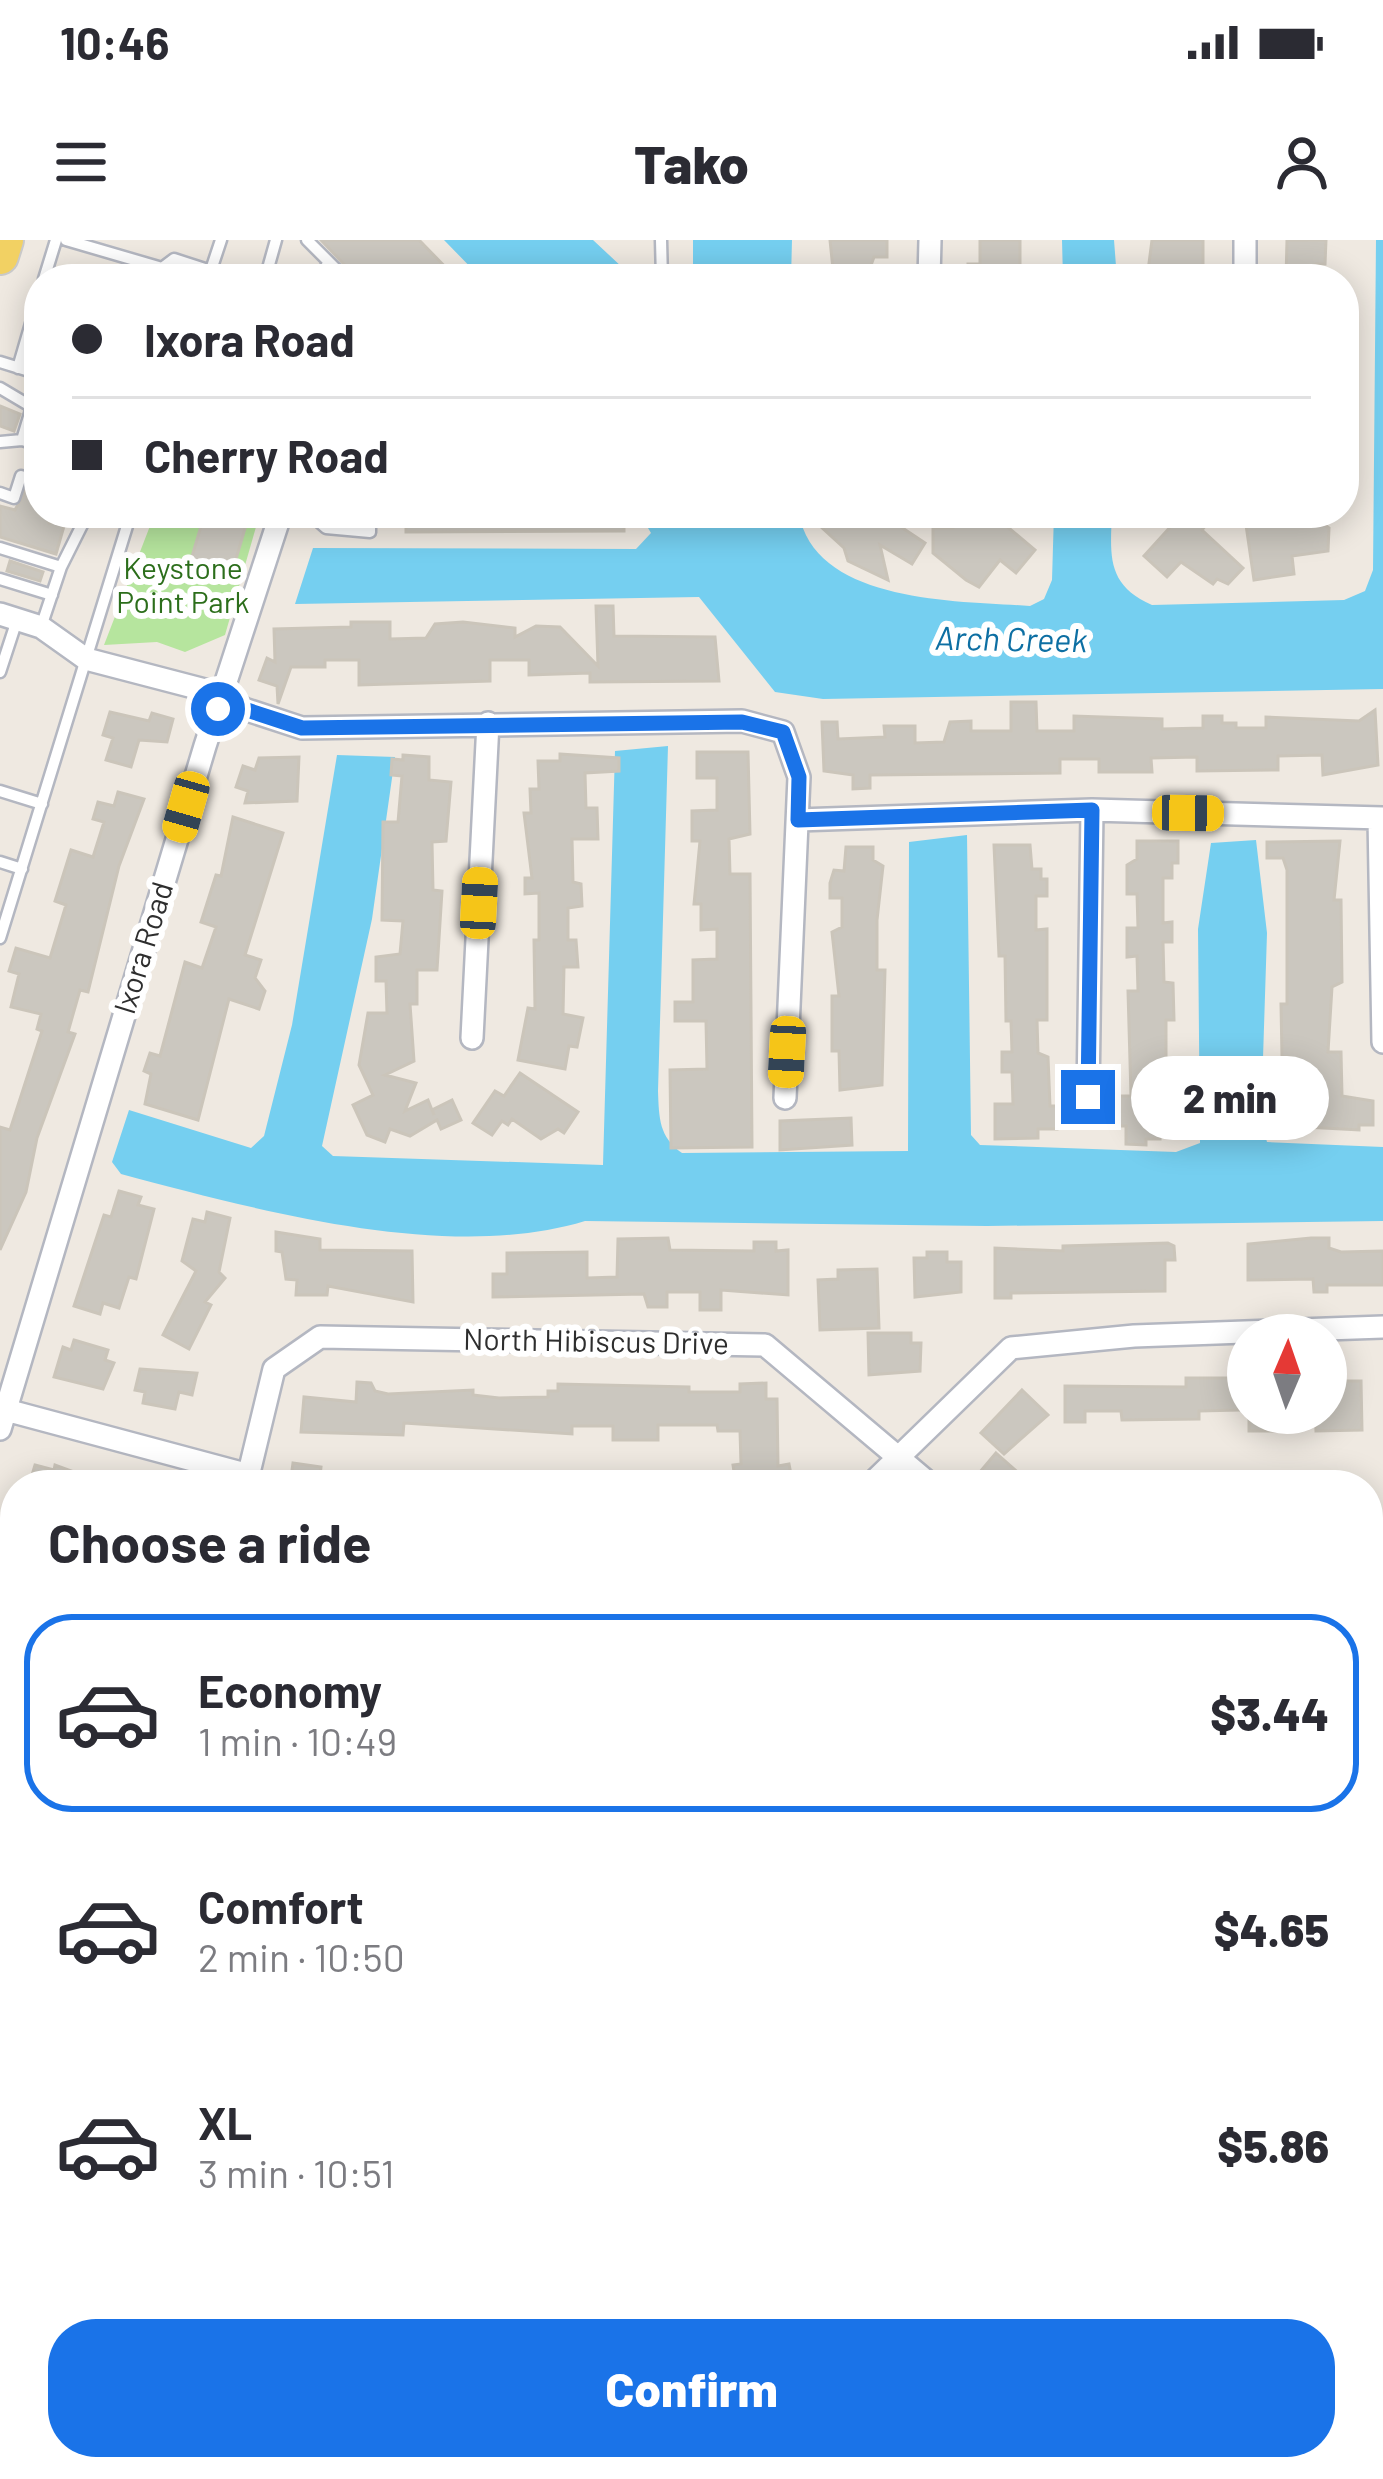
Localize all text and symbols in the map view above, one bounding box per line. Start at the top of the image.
text: 10:46 [60,15,169,69]
icon: menu [48,129,114,195]
icon: person [1269,129,1335,195]
text: Tako [634,130,749,195]
text: Ixora Road [144,312,355,366]
text: Cherry Road [144,428,389,482]
park label: Keystone Point Park [116,549,250,619]
water label: Arch Creek [935,617,1088,659]
route start [191,682,245,736]
car [159,767,213,847]
car [1152,794,1224,832]
car [459,866,499,940]
street label: Ixora Road [105,877,179,1018]
car [767,1015,807,1089]
callout: 2 min [1130,1055,1328,1139]
route end [1061,1070,1115,1124]
text: 2 min [1183,1074,1277,1121]
north arrow [1227,1314,1347,1434]
map controls [1227,1314,1347,1434]
street label: North Hibiscus Drive [463,1320,729,1360]
text: Choose a ride [48,1509,372,1574]
icon: car [54,1659,162,1767]
text: Economy [198,1663,382,1717]
text: $3.44 [1210,1686,1329,1740]
text: 1 min · 10:49 [198,1717,397,1764]
icon: car [54,1875,162,1983]
text: Comfort [198,1879,364,1933]
text: $4.65 [1214,1902,1329,1956]
text: 2 min · 10:50 [198,1933,405,1980]
icon: car [54,2091,162,2199]
text: XL [198,2095,252,2149]
text: $5.86 [1217,2118,1329,2172]
text: 3 min · 10:51 [198,2149,394,2196]
button: Confirm [48,2319,1335,2457]

